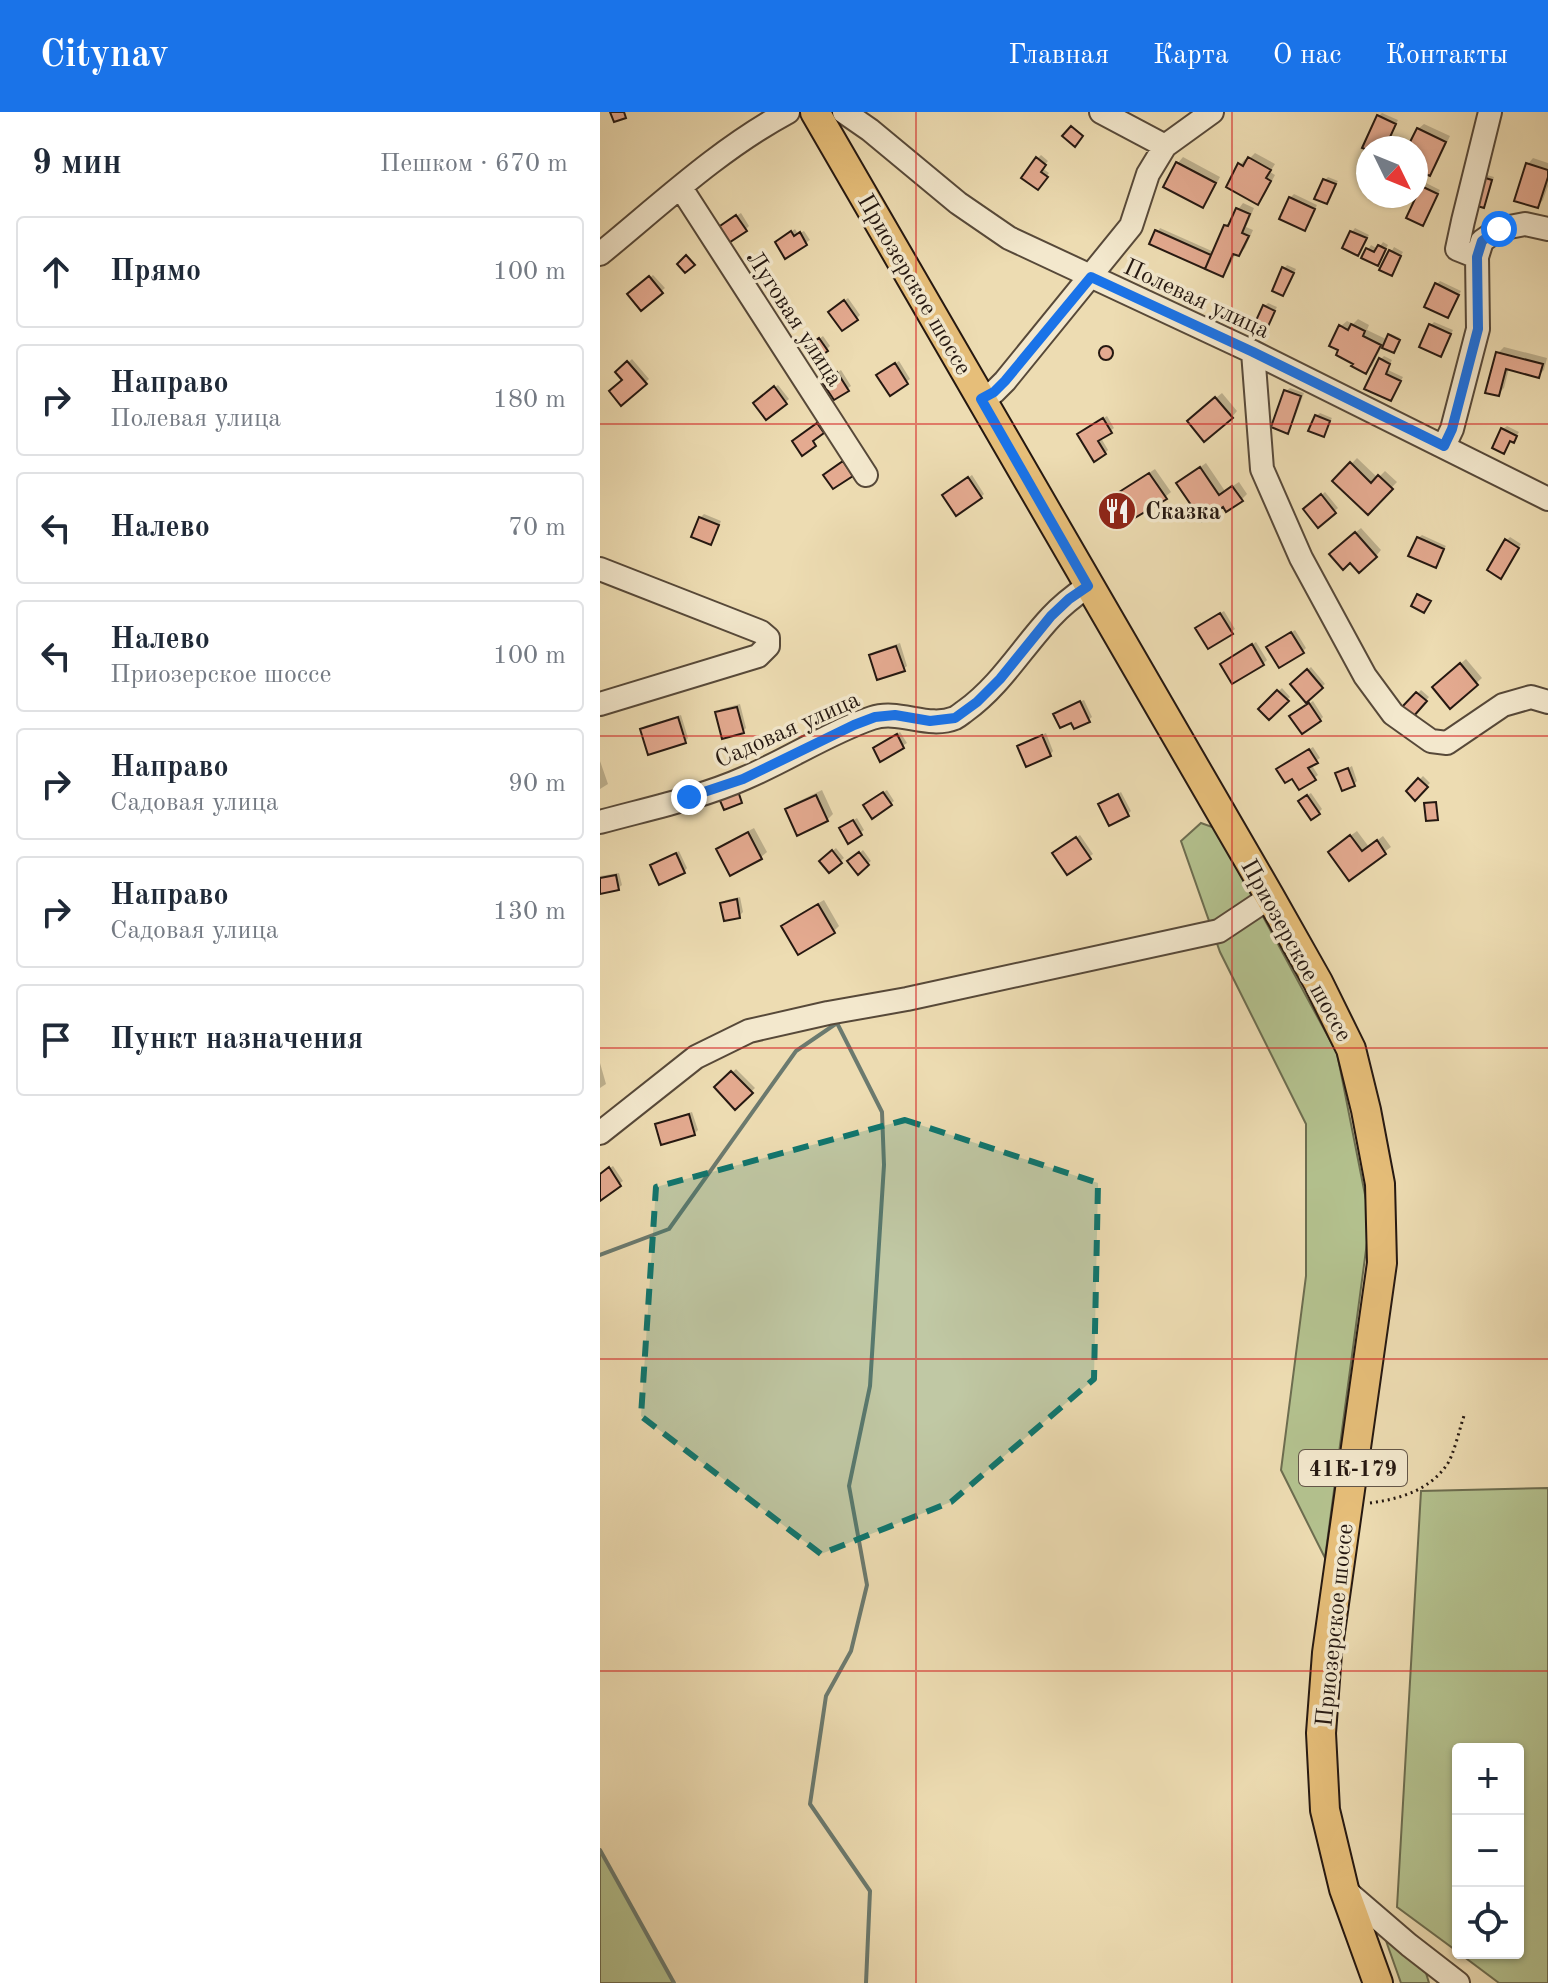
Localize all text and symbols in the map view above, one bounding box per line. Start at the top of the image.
text: Citynav [40,37,169,75]
text: Главная [1008,42,1109,70]
text: Карта [1153,42,1229,70]
text: О нас [1273,42,1342,70]
text: Контакты [1386,42,1508,70]
north arrow [1356,136,1428,208]
text: 9 мин [32,147,122,181]
text: Пешком · 670 m [380,151,568,177]
street label: Приозерское шоссе [852,190,975,380]
route start [1481,211,1517,247]
street label: Луговая улица [741,247,846,391]
icon: ahead [34,250,78,294]
street label: Полевая улица [1120,256,1273,344]
text: Прямо [110,257,201,287]
text: 100 m [493,259,566,285]
text: Направо [110,369,229,399]
icon: right [34,378,78,422]
text: 180 m [493,387,566,413]
text: Полевая улица [110,406,281,432]
restaurant icon: Сказка [1096,490,1138,532]
place label: Сказка [1145,501,1221,525]
icon: left [34,506,78,550]
text: Налево [110,513,210,543]
text: 70 m [508,515,566,541]
text: Налево [110,625,210,655]
icon: left [34,634,78,678]
text: 100 m [493,643,566,669]
text: Приозерское шоссе [110,662,331,688]
street label: Садовая улица [712,688,864,773]
text: Направо [110,753,229,783]
icon: right [34,762,78,806]
text: 90 m [508,771,566,797]
route end [671,779,707,815]
text: Садовая улица [110,790,279,816]
street label: Приозерское шоссе [1235,856,1355,1046]
text: Направо [110,881,229,911]
icon: right [34,890,78,934]
text: 130 m [493,899,566,925]
text: Садовая улица [110,918,279,944]
icon: arrive [34,1018,78,1062]
text: Пункт назначения [110,1025,363,1055]
road number: 41К-179 [1299,1450,1407,1486]
street label: Приозерское шоссе [1313,1522,1359,1728]
map controls [1452,1743,1524,1959]
button: + [1452,1743,1524,1815]
button: − [1452,1815,1524,1887]
button: locate [1452,1887,1524,1959]

